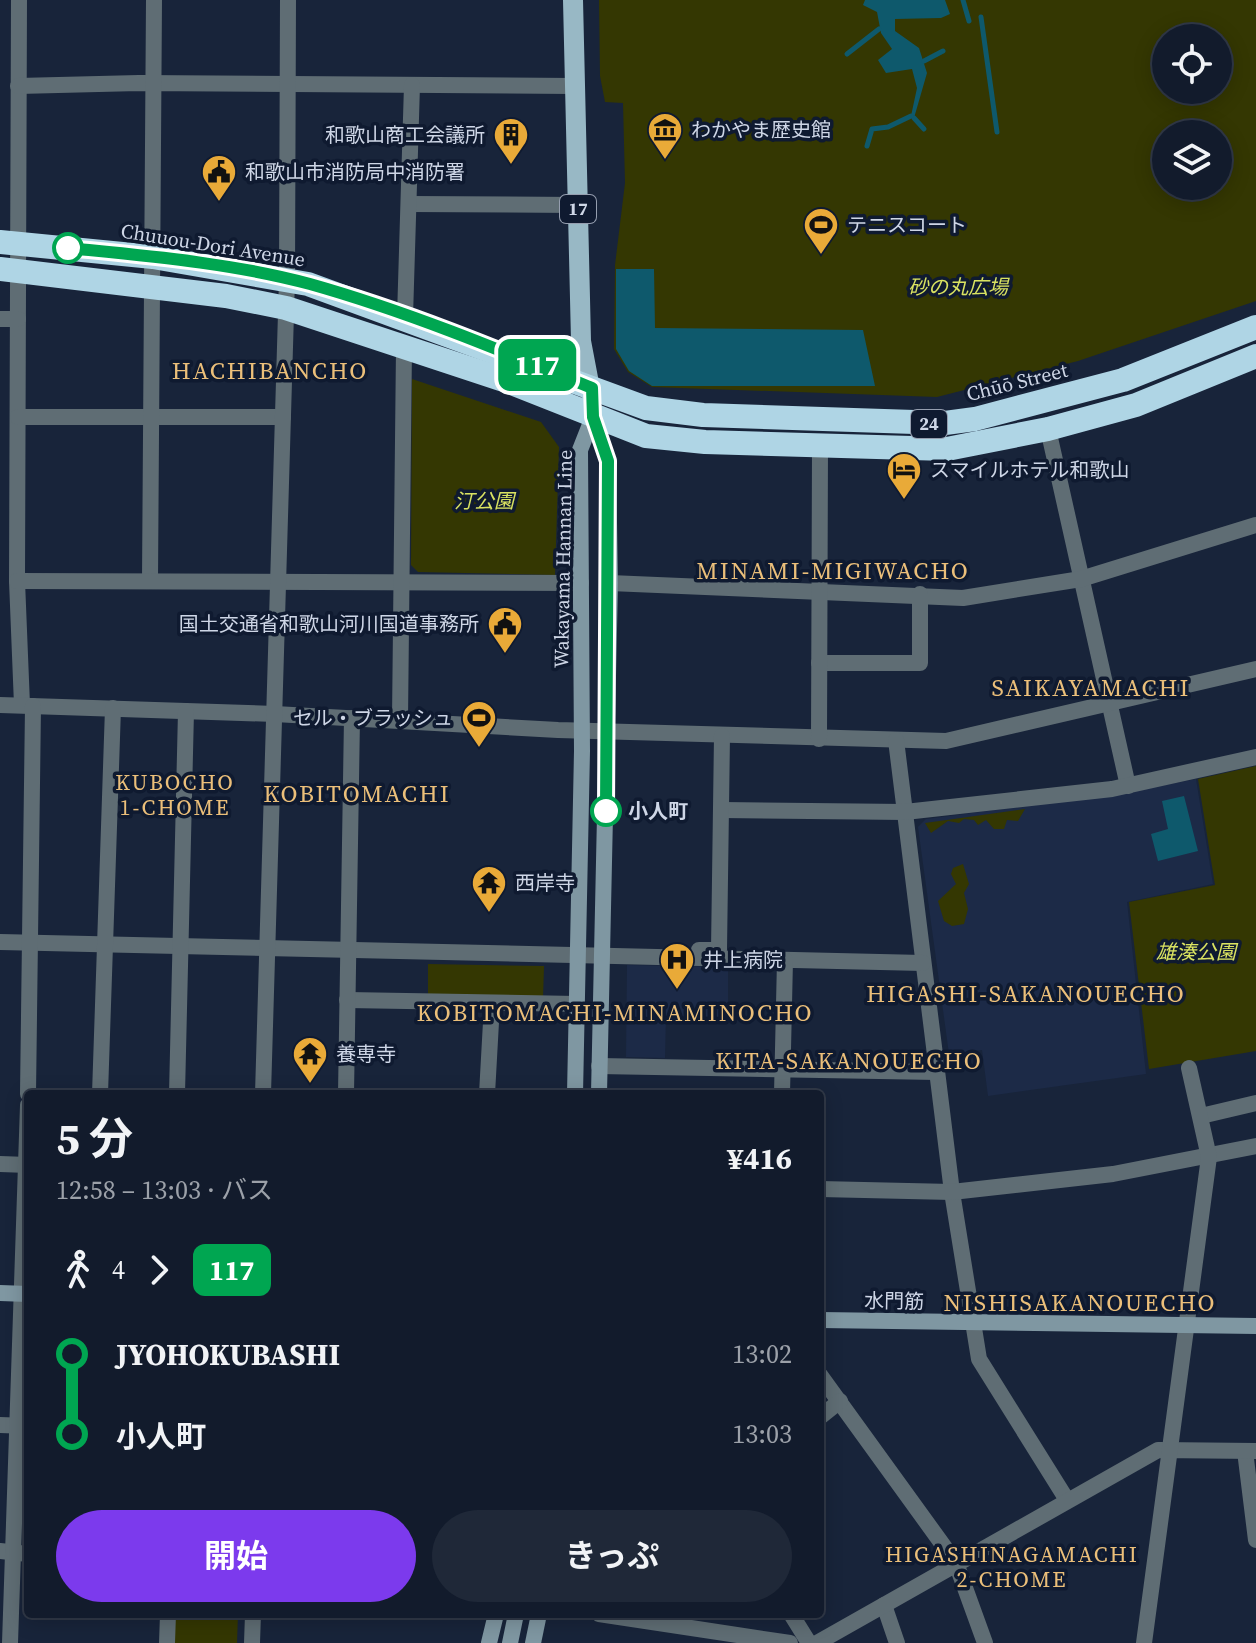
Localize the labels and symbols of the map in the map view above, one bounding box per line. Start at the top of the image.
museum icon: わかやま歴史館 [646,111,684,161]
building icon: 和歌山商工会議所 [492,116,530,166]
place label: わかやま歴史館 [691,116,831,144]
place label: 和歌山商工会議所 [325,121,485,149]
public building icon: 和歌山市消防局中消防署 [200,153,238,203]
place label: 和歌山市消防局中消防署 [245,158,465,186]
road number: 17 [560,195,596,223]
sports icon: テニスコート [802,206,840,256]
place label: テニスコート [847,211,967,239]
street label: Chuuou-Dori Avenue [119,217,307,273]
unlabelled marker [53,233,83,263]
park label: 砂の丸広場 [908,273,1010,301]
line badge: 117 [491,339,583,391]
district label: HACHIBANCHO [172,354,368,387]
street label: Chūō Street [963,356,1071,408]
road number: 24 [911,410,947,438]
street label: Wakayama Hannan Line [547,449,579,669]
hotel icon: スマイルホテル和歌山 [885,451,923,501]
place label: スマイルホテル和歌山 [930,456,1129,484]
park label: 汀公園 [454,487,517,515]
district label: MINAMI-MIGIWACHO [696,554,970,587]
public building icon: 国土交通省和歌山河川国道事務所 [486,605,524,655]
place label: 国土交通省和歌山河川国道事務所 [179,610,479,638]
district label: SAIKAYAMACHI [992,671,1190,704]
sports icon: セル・ブラッシュ [460,699,498,749]
place label: セル・ブラッシュ [293,704,453,732]
district label: KUBOCHO 1-CHOME [115,767,235,822]
district label: KOBITOMACHI [263,777,451,810]
marker: 小人町 [591,796,621,826]
place label: 小人町 [628,797,688,825]
temple icon: 西岸寺 [470,864,508,914]
place label: 西岸寺 [515,869,575,897]
park label: 雄湊公園 [1156,938,1239,966]
hospital icon: 井上病院 [658,941,696,991]
place label: 井上病院 [703,946,783,974]
district label: HIGASHI-SAKANOUECHO [866,977,1186,1010]
district label: KOBITOMACHI-MINAMINOCHO [417,996,813,1029]
temple icon: 養専寺 [291,1035,329,1085]
place label: 養専寺 [336,1040,396,1068]
district label: KITA-SAKANOUECHO [715,1044,983,1077]
street label: 水門筋 [864,1286,924,1316]
district label: NISHISAKANOUECHO [943,1286,1217,1319]
district label: HIGASHINAGAMACHI 2-CHOME [885,1539,1139,1594]

